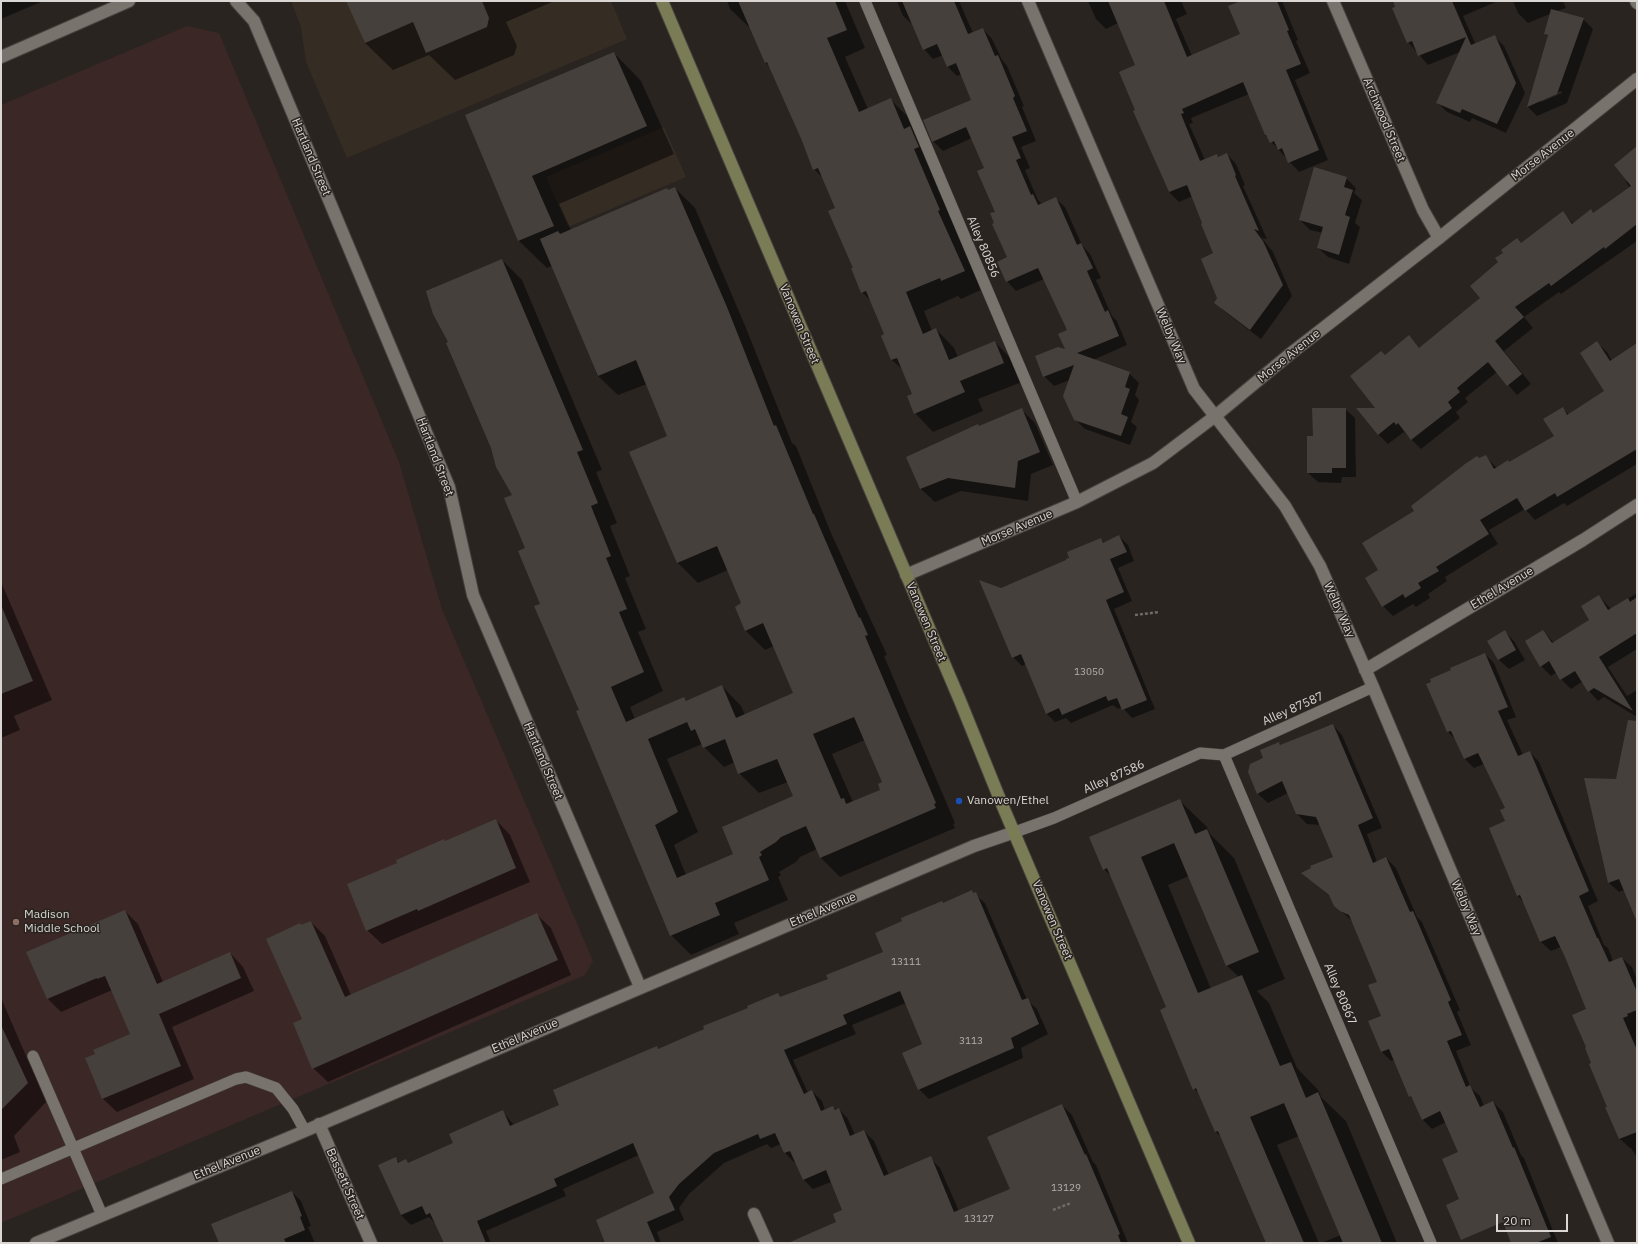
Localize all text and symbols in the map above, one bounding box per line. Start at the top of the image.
street label: Archwood Street [1360,76,1408,164]
street label: Hartland Street [288,116,334,198]
street label: Morse Avenue [1509,126,1577,184]
street label: Alley 80856 [964,214,1002,280]
street label: Vanowen Street [776,282,822,366]
street label: Welby Way [1153,306,1189,366]
street label: Morse Avenue [1255,326,1323,386]
street label: Hartland Street [413,416,457,498]
street label: Morse Avenue [979,506,1055,550]
street label: Ethel Avenue [1468,564,1536,612]
street label: Vanowen Street [903,580,949,664]
street label: Welby Way [1320,580,1358,640]
house number: 13050 [1074,666,1104,678]
street label: Alley 87587 [1260,689,1326,729]
street label: Hartland Street [520,720,566,802]
street label: Alley 87586 [1081,757,1147,797]
place label: Vanowen/Ethel [967,794,1049,808]
marker: Vanowen/Ethel [954,796,964,806]
street label: Vanowen Street [1029,878,1075,962]
street label: Welby Way [1448,878,1484,938]
street label: Ethel Avenue [788,890,858,930]
place label: Madison Middle School [24,908,100,936]
marker: Madison Middle School [11,917,21,927]
house number: 13111 [891,956,921,968]
street label: Alley 80867 [1321,961,1359,1027]
street label: Ethel Avenue [490,1016,560,1056]
house number: 3113 [959,1035,983,1047]
street label: Ethel Avenue [191,1143,263,1183]
street label: Bassett Street [323,1146,367,1222]
house number: 13129 [1051,1182,1081,1194]
scale bar [1498,1206,1570,1232]
house number: 13127 [964,1213,994,1225]
text: 20 m [1503,1213,1531,1228]

